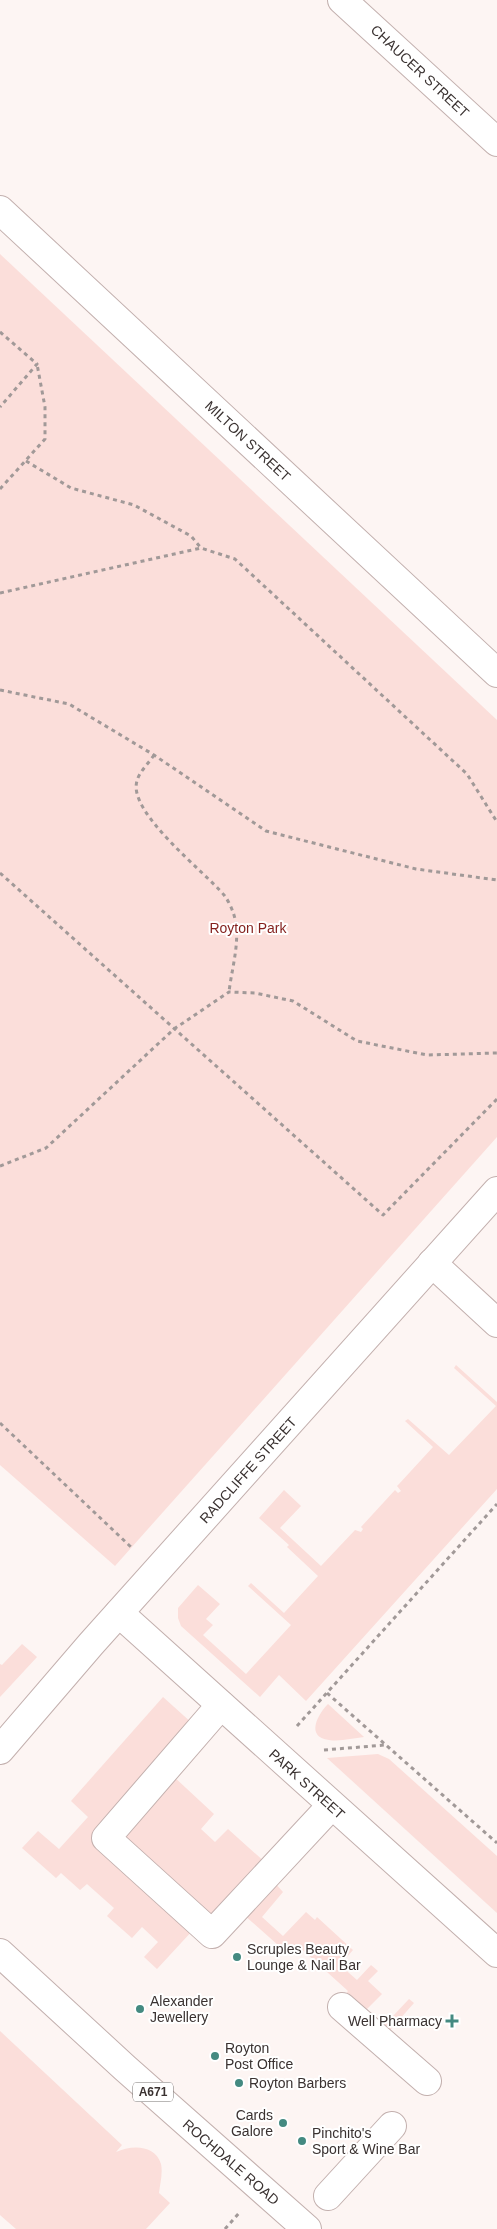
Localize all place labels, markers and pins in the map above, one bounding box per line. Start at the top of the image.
place label: Scruples Beauty Lounge & Nail Bar [247,1941,361,1973]
marker: Scruples Beauty Lounge & Nail Bar [231,1951,243,1963]
place label: Alexander Jewellery [150,1993,213,2025]
marker: Alexander Jewellery [134,2003,146,2015]
place label: Well Pharmacy [348,2013,442,2029]
marker: Well Pharmacy [446,2015,458,2027]
place label: Royton Post Office [225,2040,293,2072]
marker: Royton Post Office [209,2050,221,2062]
place label: Royton Barbers [249,2075,346,2091]
marker: Royton Barbers [233,2077,245,2089]
place label: Cards Galore [231,2107,273,2139]
marker: Cards Galore [277,2117,289,2129]
place label: Pinchito's Sport & Wine Bar [312,2125,420,2157]
marker: Pinchito's Sport & Wine Bar [296,2135,308,2147]

